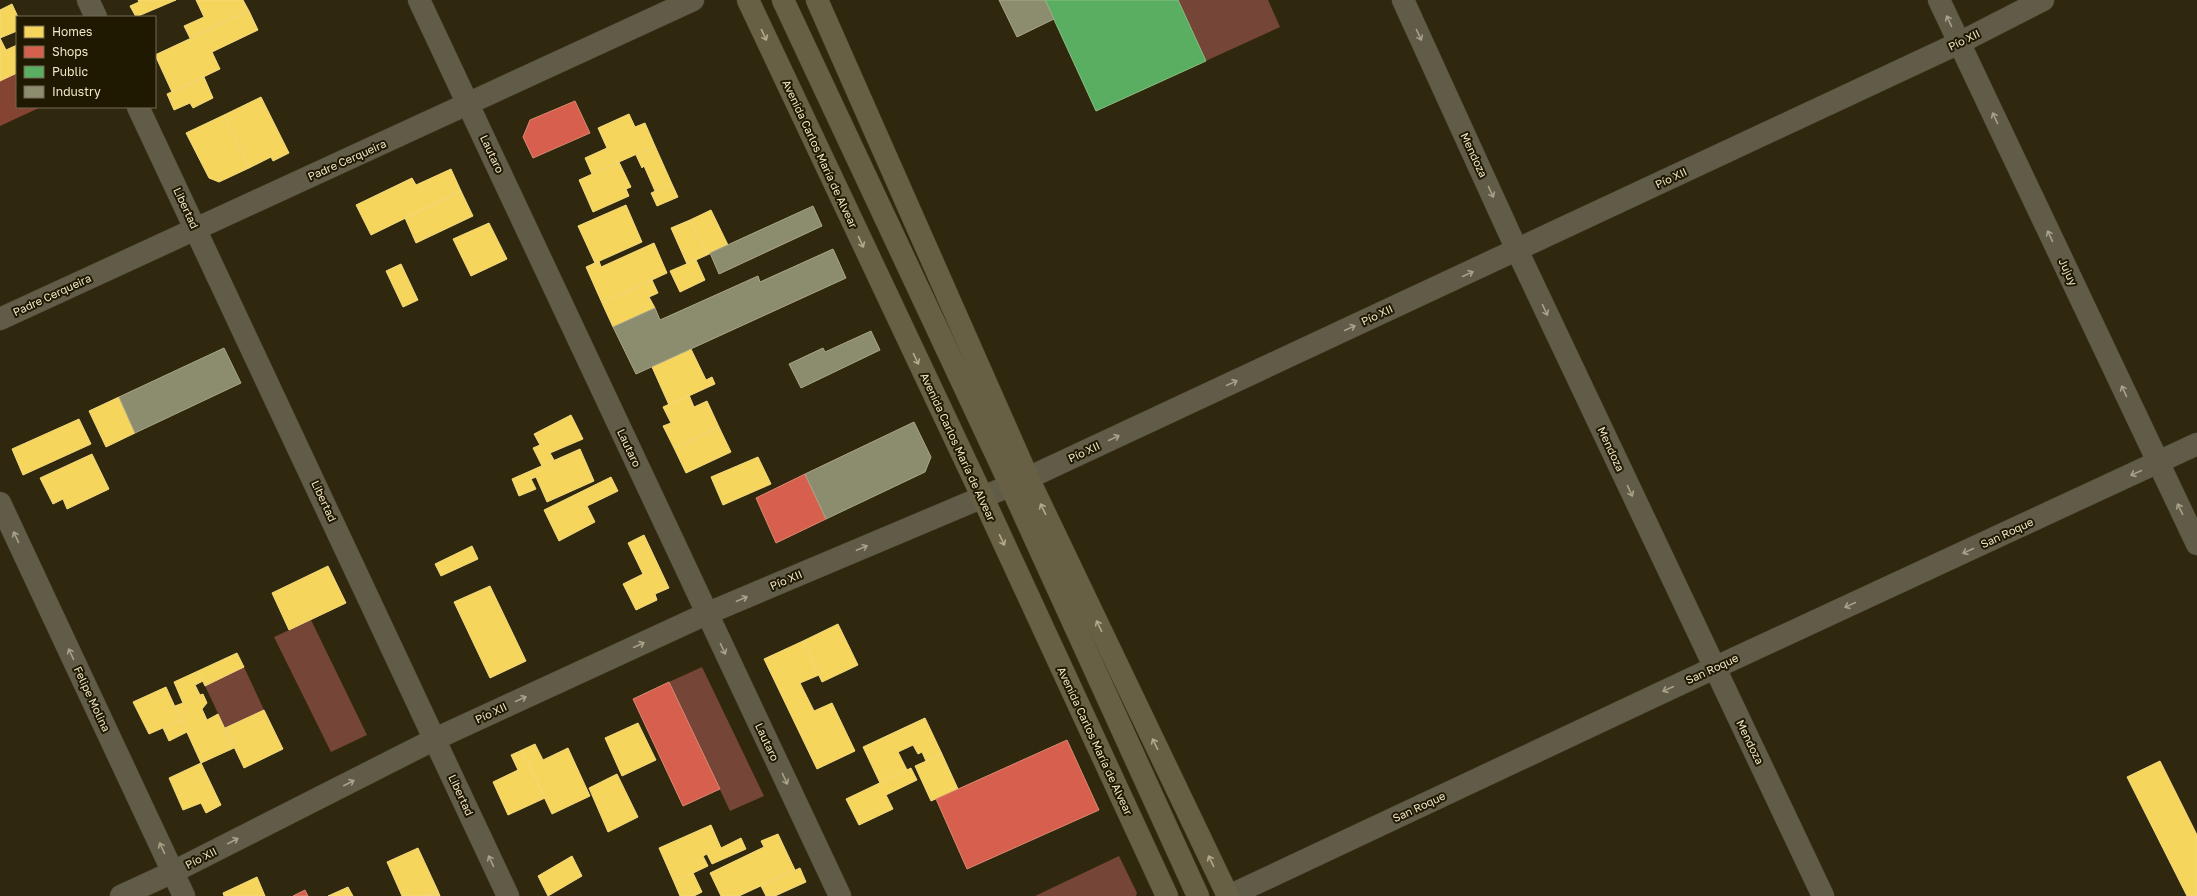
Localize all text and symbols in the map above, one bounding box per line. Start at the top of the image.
legend [16,16,156,108]
one-way arrow [1945,16,1952,28]
text: Homes [52,24,92,39]
street label: Pío XII [1946,26,1982,53]
one-way arrow [761,29,768,41]
one-way arrow [1416,29,1423,41]
text: Shops [52,44,88,59]
text: Public [52,64,89,79]
street label: Avenida Carlos María de Alvear [780,78,861,231]
text: Industry [52,84,101,99]
one-way arrow [1991,113,1998,125]
street label: Mendoza [1458,130,1490,179]
street label: Lautaro [478,133,507,175]
street label: Padre Cerqueira [306,136,388,183]
street label: Pío XII [1653,165,1689,191]
street label: Libertad [171,185,202,231]
one-way arrow [1487,185,1495,197]
one-way arrow [2046,230,2053,242]
one-way arrow [858,235,865,247]
street label: Jujuy [2057,256,2080,287]
one-way arrow [1461,269,1473,277]
street label: Padre Cerqueira [11,271,93,318]
street label: Pío XII [1359,302,1395,328]
one-way arrow [1542,303,1549,315]
one-way arrow [1343,324,1355,331]
one-way arrow [913,353,920,365]
street label: Avenida Carlos María de Alvear [918,371,999,524]
one-way arrow [1225,379,1237,386]
one-way arrow [2120,386,2127,398]
street label: Mendoza [1595,424,1627,473]
street label: Lautaro [615,427,644,469]
one-way arrow [1108,434,1120,441]
street label: Pío XII [1066,439,1102,465]
one-way arrow [2131,469,2143,477]
street label: Libertad [309,478,340,524]
one-way arrow [1627,484,1635,496]
one-way arrow [1039,503,1046,515]
one-way arrow [2176,503,2183,515]
street label: San Roque [1978,515,2035,550]
one-way arrow [12,531,19,543]
one-way arrow [999,534,1006,546]
one-way arrow [856,544,868,552]
one-way arrow [1962,548,1974,555]
street label: Pío XII [768,567,804,592]
one-way arrow [736,594,748,602]
one-way arrow [1844,602,1856,609]
one-way arrow [1095,621,1102,633]
one-way arrow [633,641,645,648]
one-way arrow [720,643,727,655]
one-way arrow [67,649,74,661]
street label: San Roque [1683,651,1740,686]
street label: Felipe Molina [72,664,113,734]
street label: Avenida Carlos María de Alvear [1055,665,1136,818]
one-way arrow [1662,686,1674,693]
one-way arrow [515,695,527,702]
street label: Pío XII [473,700,509,726]
street label: Mendoza [1734,717,1767,766]
street label: Lautaro [753,721,782,763]
one-way arrow [1151,738,1158,750]
street label: Libertad [446,772,477,818]
one-way arrow [781,773,789,785]
one-way arrow [343,778,355,786]
street label: San Roque [1390,789,1447,824]
one-way arrow [227,837,239,845]
one-way arrow [158,842,165,854]
street label: Pío XII [183,844,219,871]
one-way arrow [487,855,494,867]
one-way arrow [1207,855,1214,867]

